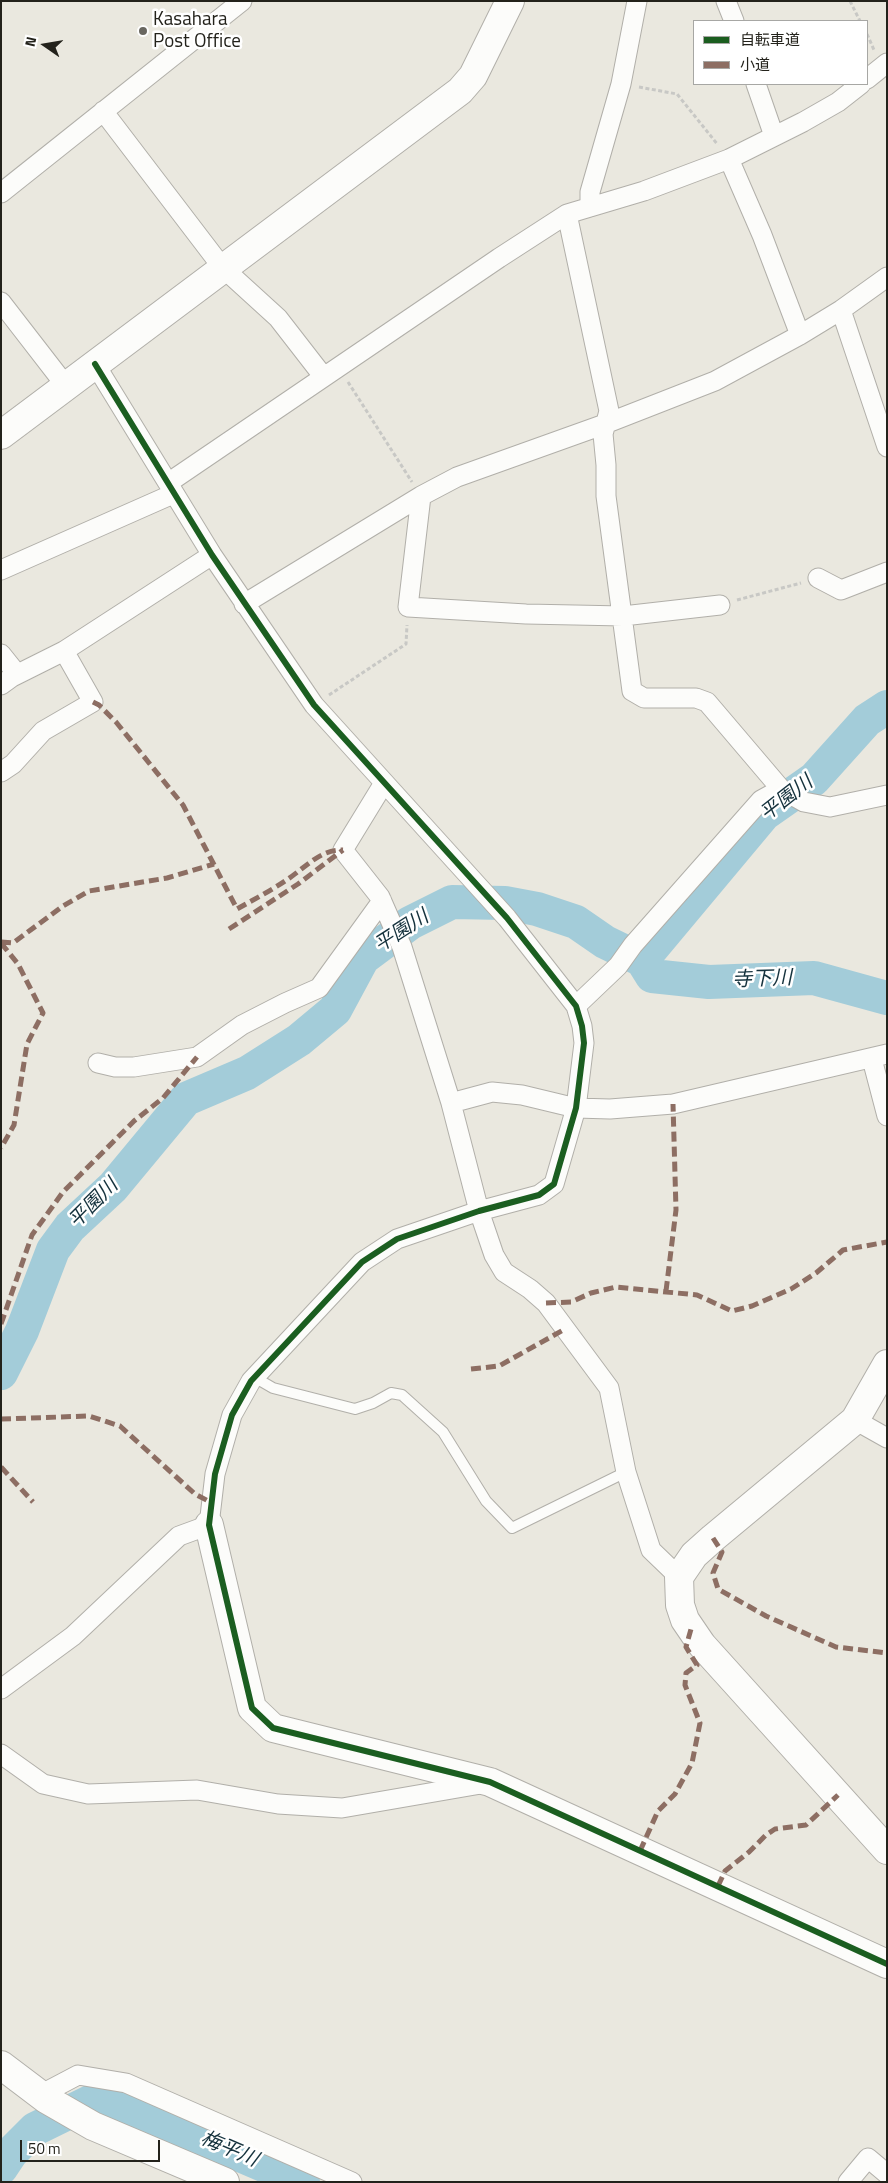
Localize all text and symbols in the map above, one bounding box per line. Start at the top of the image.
place label: Kasahara Post Office [153,9,241,53]
north arrow [20,20,70,70]
legend [693,20,868,85]
marker: Kasahara Post Office [137,25,149,37]
text: 自転車道 [740,28,800,51]
text: N [19,34,41,49]
text: 小道 [740,53,770,76]
water label: 平園川 [756,771,818,827]
water label: 平園川 [370,906,434,958]
water label: 寺下川 [732,967,792,993]
water label: 平園川 [64,1174,124,1234]
water label: 梅平川 [197,2127,261,2173]
scale bar [22,2130,162,2162]
text: 50 m [28,2137,61,2160]

